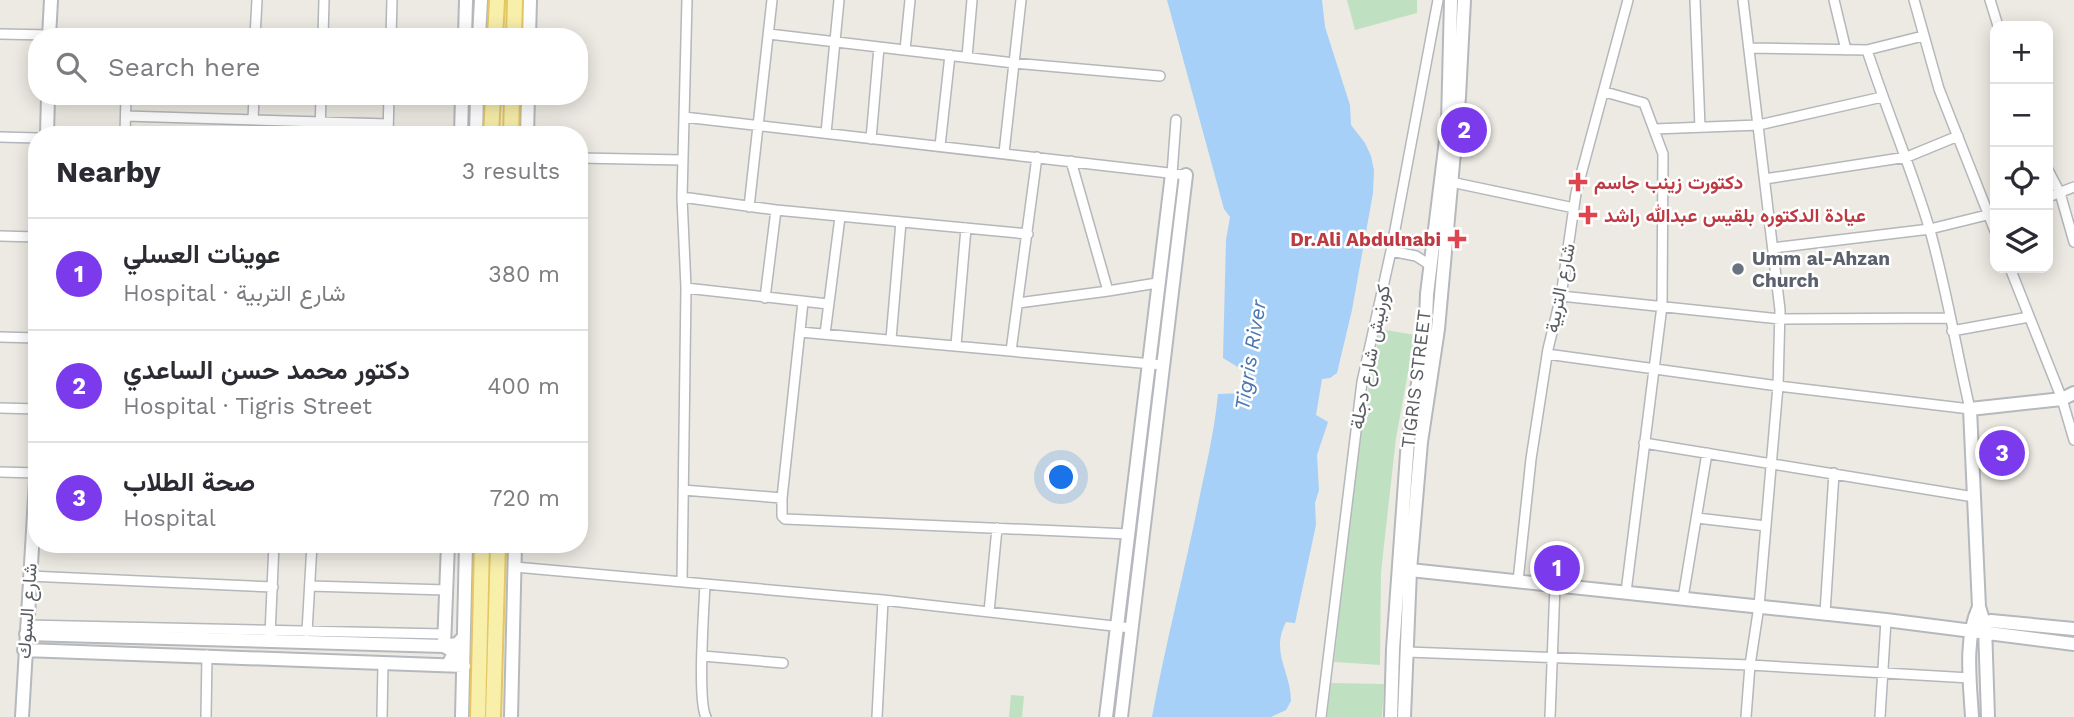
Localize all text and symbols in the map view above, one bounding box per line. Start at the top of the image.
map controls [1990,21,2053,273]
button: + [1990,21,2053,84]
search box [28,28,588,105]
icon: search [52,48,90,86]
text: Search here [108,52,260,82]
button: − [1990,84,2053,147]
pin: 2 [1441,104,1487,156]
button: locate [1990,147,2053,210]
text: Nearby [56,154,161,189]
text: 3 results [462,158,560,185]
place label: دكتورت زينب جاسم [1594,171,1743,195]
marker: دكتورت زينب جاسم [1568,172,1588,192]
place label: عيادة الدكتوره بلقيس عبدالله راشد [1604,204,1866,228]
marker: عيادة الدكتوره بلقيس عبدالله راشد [1578,205,1598,225]
button: layers [1990,210,2053,273]
place label: Dr.Ali Abdulnabi [1290,228,1441,251]
marker: Dr.Ali Abdulnabi [1447,229,1467,249]
text: عوينات العسلي [123,239,280,269]
street label: شارع التربية [1540,241,1581,335]
place label: Umm al-Ahzan Church [1752,247,1890,292]
text: 1 [74,261,84,288]
text: 380 m [488,261,560,288]
marker: Umm al-Ahzan Church [1730,261,1746,277]
text: Hospital · شارع التربية [123,280,346,307]
street label: كورنيش شارع دجلة [1345,283,1396,431]
water label: Tigris River [1229,297,1271,412]
street label: TIGRIS STREET [1396,309,1436,449]
text: دكتور محمد حسن الساعدي [123,355,410,385]
text: 2 [72,373,86,400]
text: 400 m [488,373,560,400]
text: Hospital · Tigris Street [123,393,372,420]
pin: 3 [1979,427,2025,479]
your location [1044,460,1078,494]
text: صحة الطلاب [123,467,255,497]
text: 3 [72,485,86,512]
text: 720 m [490,485,560,512]
text: Hospital [123,505,216,532]
pin: 1 [1534,542,1580,594]
street label: شارع السوك [12,562,43,660]

